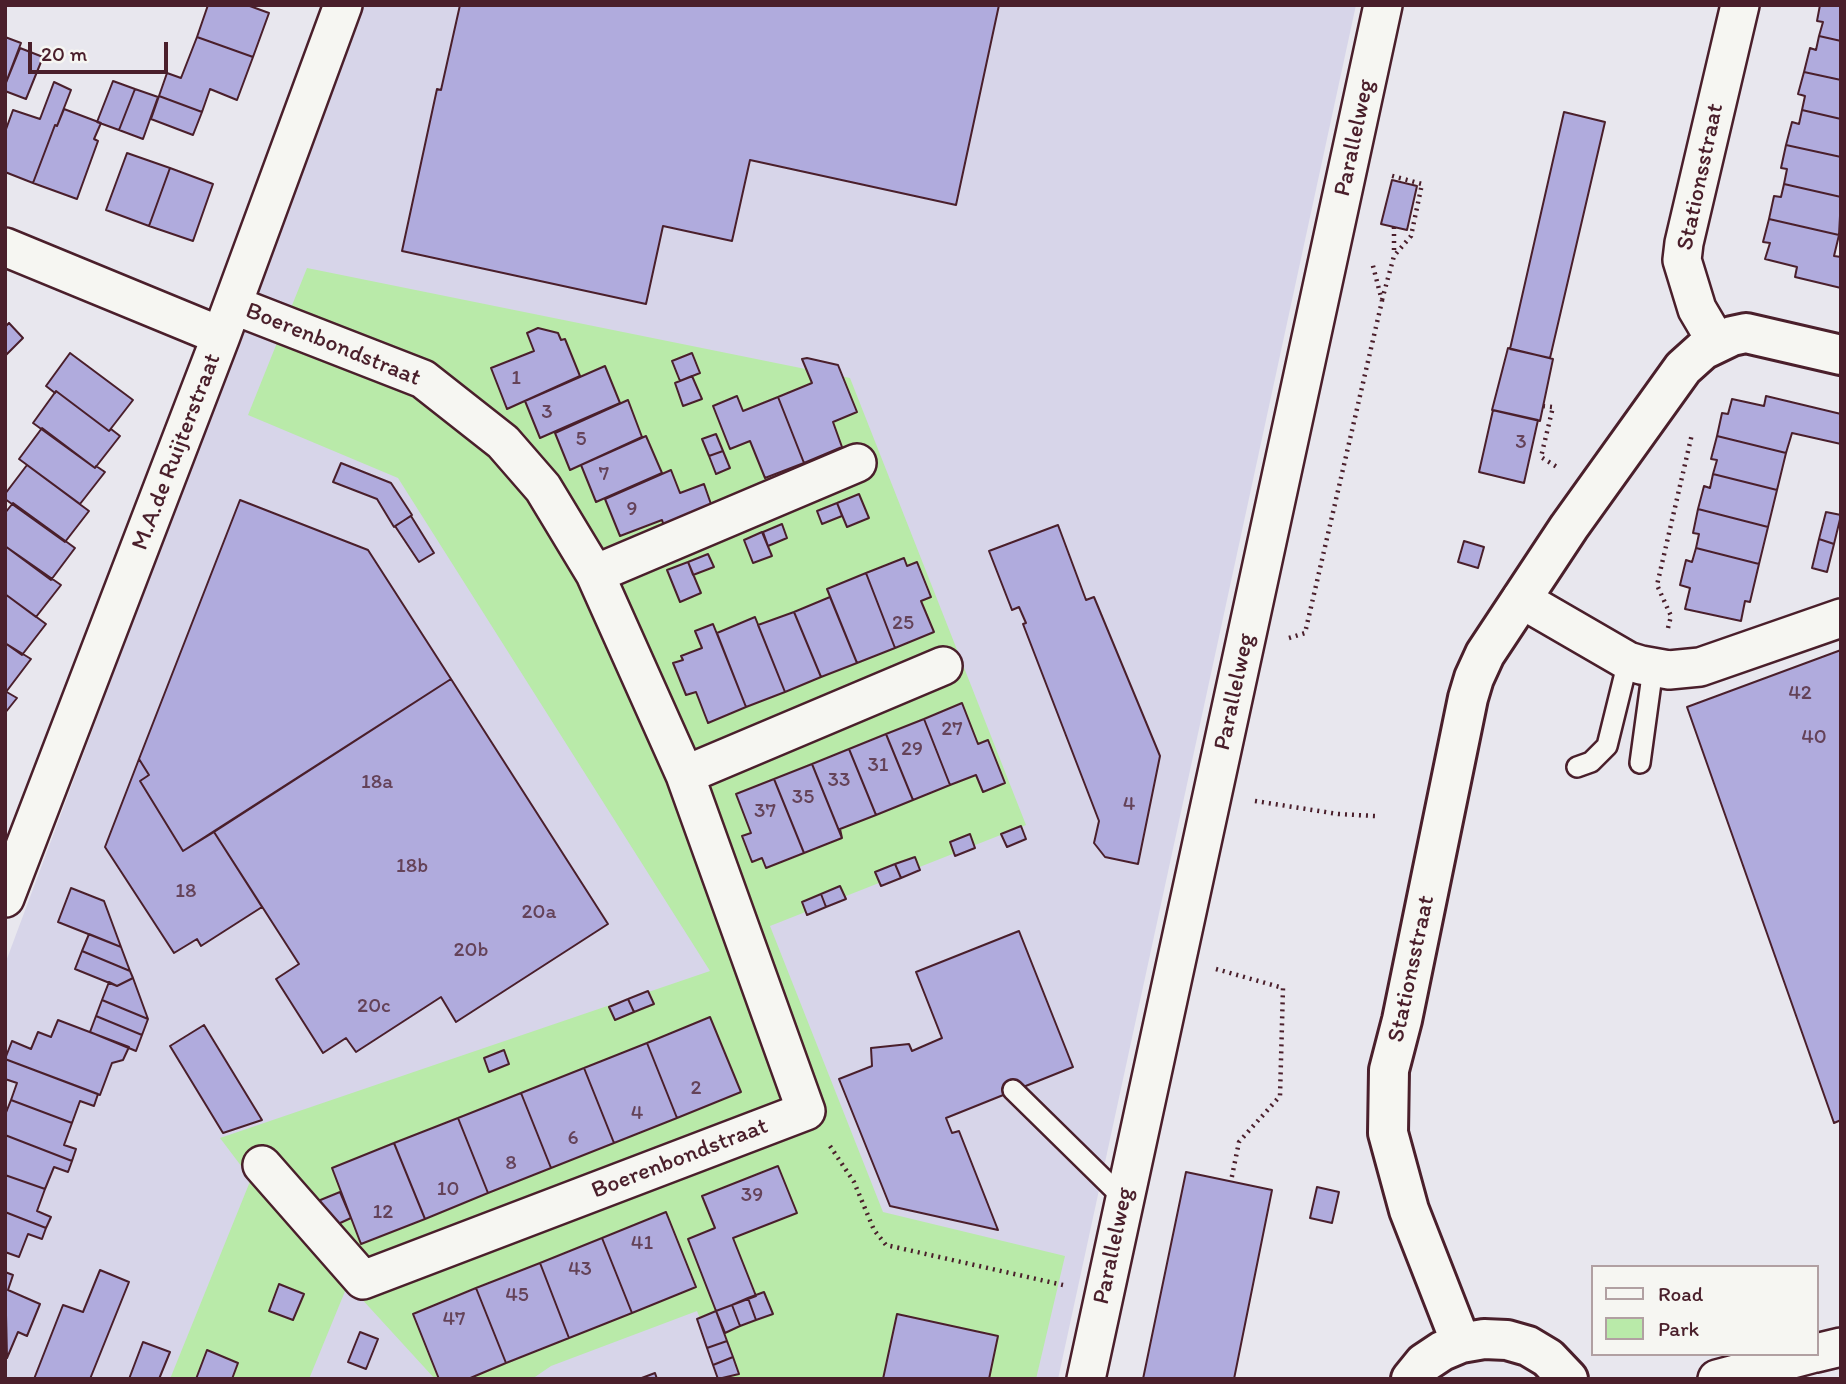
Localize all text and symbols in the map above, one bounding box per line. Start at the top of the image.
scale bar [32,28,172,72]
text: 20 m [41,41,87,66]
street label: Parallelweg [1329,77,1381,199]
street label: Stationsstraat [1671,101,1731,253]
street label: Boerenbondstraat [241,297,425,393]
street label: M.A.de Ruijterstraat [126,350,228,554]
house number: 1 [511,366,521,392]
house number: 3 [541,400,553,426]
house number: 5 [575,427,587,453]
house number: 3 [1515,430,1527,456]
house number: 7 [599,462,609,488]
house number: 9 [627,497,637,523]
house number: 25 [892,611,914,637]
street label: Parallelweg [1209,631,1261,753]
house number: 42 [1788,681,1812,707]
house number: 27 [941,717,963,743]
house number: 40 [1801,725,1827,751]
house number: 29 [901,737,923,763]
house number: 31 [867,753,889,779]
house number: 33 [828,768,850,794]
house number: 18a [361,770,393,796]
house number: 35 [792,785,814,811]
house number: 4 [1123,792,1135,818]
house number: 37 [754,799,776,825]
house number: 18b [396,854,428,880]
house number: 18 [175,879,197,905]
street label: Stationsstraat [1382,893,1442,1045]
house number: 20a [522,900,556,926]
house number: 20b [454,938,488,964]
house number: 20c [357,994,391,1020]
house number: 2 [690,1076,702,1102]
house number: 4 [631,1101,643,1127]
street label: Boerenbondstraat [588,1112,772,1206]
house number: 6 [567,1126,579,1152]
house number: 8 [505,1151,517,1177]
house number: 10 [437,1177,459,1203]
house number: 39 [741,1183,763,1209]
street label: Parallelweg [1088,1185,1140,1307]
house number: 12 [373,1200,393,1226]
house number: 41 [631,1231,653,1257]
house number: 43 [568,1257,592,1283]
legend [1590,1265,1818,1356]
text: Road [1658,1281,1703,1306]
house number: 45 [505,1283,529,1309]
house number: 47 [442,1307,466,1333]
text: Park [1658,1316,1699,1341]

